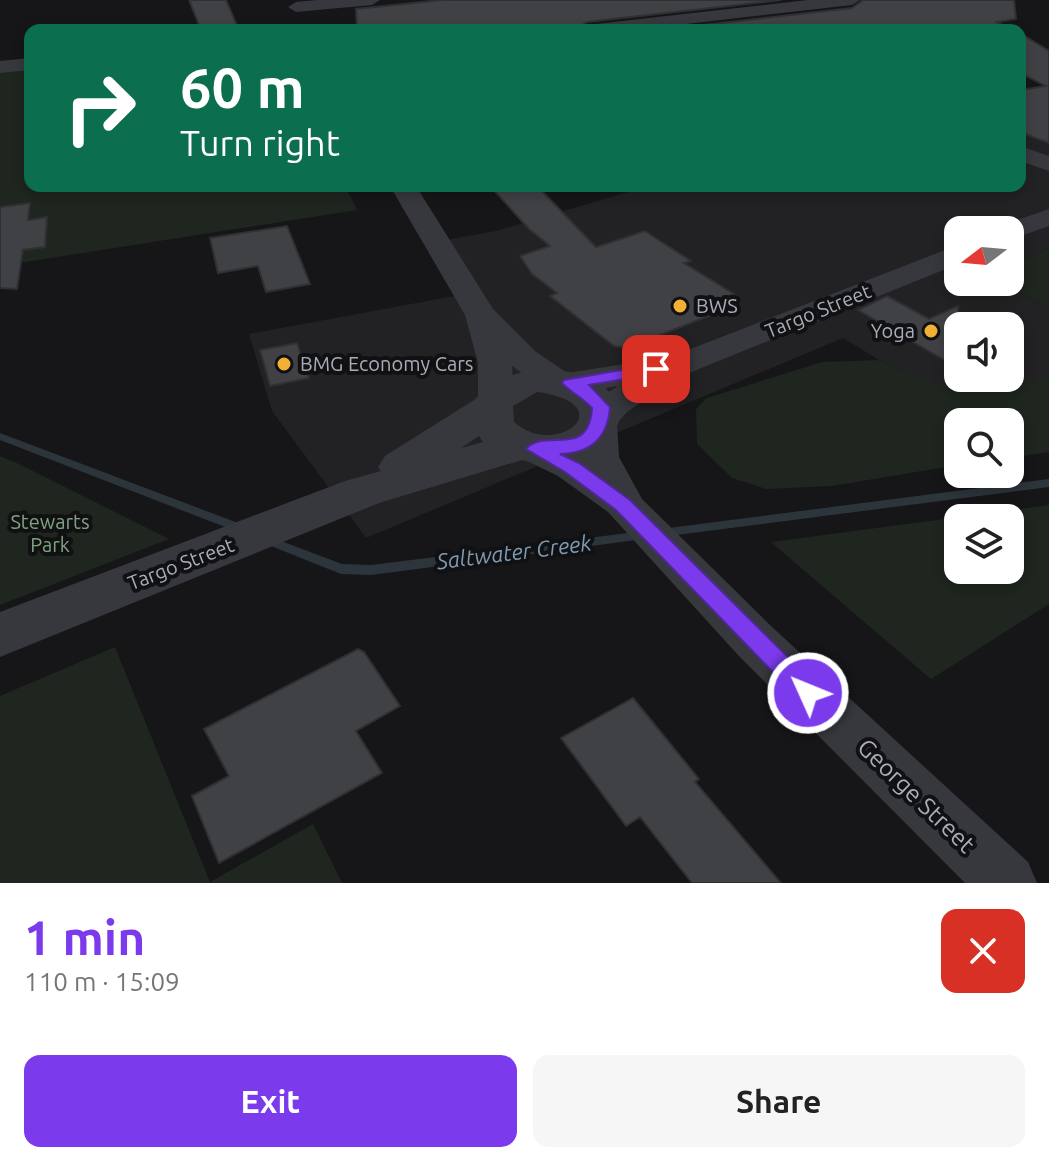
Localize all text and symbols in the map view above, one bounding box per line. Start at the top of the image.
icon: right [48,56,152,160]
text: 60 m [180,56,305,119]
text: Turn right [180,122,340,163]
north arrow [944,216,1024,296]
map controls [944,216,1024,584]
street label: Targo Street [762,279,874,342]
place label: BWS [696,294,738,317]
marker: BWS [671,297,689,315]
button: sound [944,312,1024,392]
place label: Yoga [871,319,915,342]
marker: Yoga [922,322,940,340]
pin [622,335,690,403]
icon: arrive [634,347,678,391]
place label: BMG Economy Cars [300,352,473,375]
marker: BMG Economy Cars [275,355,293,373]
button: search [944,408,1024,488]
button: layers [944,504,1024,584]
park label: Stewarts Park [10,510,90,556]
water label: Saltwater Creek [434,530,593,574]
street label: Targo Street [125,533,237,594]
position arrow [766,651,850,735]
street label: George Street [852,733,981,858]
button: close [941,909,1025,993]
text: 1 min [24,910,145,964]
text: 110 m · 15:09 [24,967,180,996]
button: Exit [24,1055,517,1147]
button: Share [533,1055,1025,1147]

